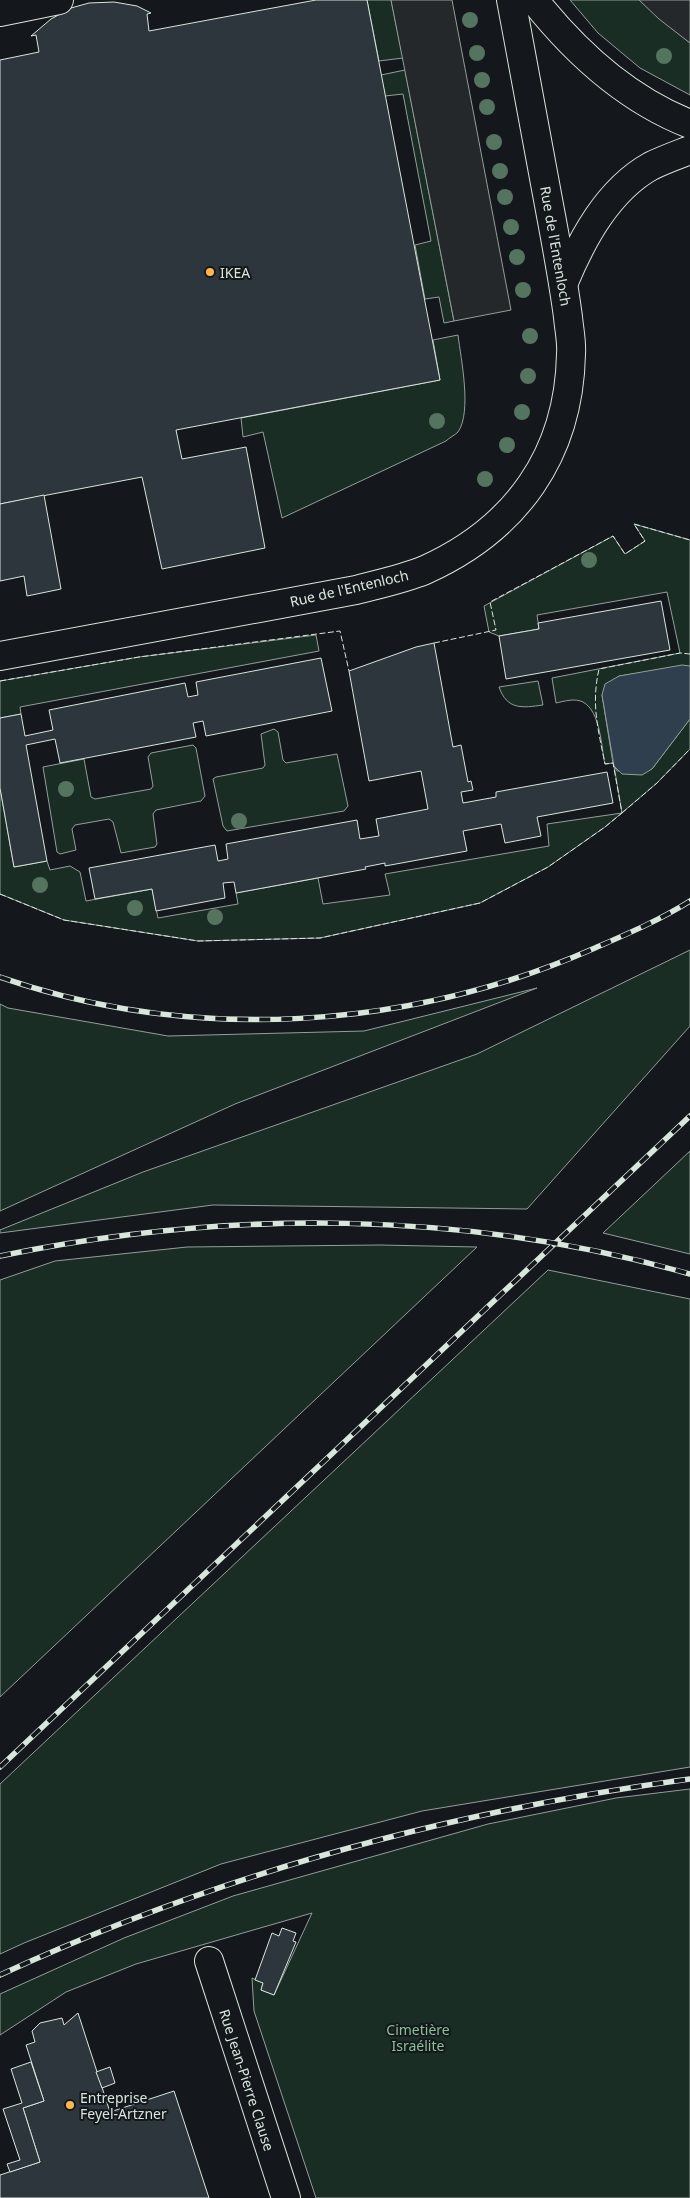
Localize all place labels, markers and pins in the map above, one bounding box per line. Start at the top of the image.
place label: IKEA [220,263,250,282]
marker: IKEA [204,266,216,278]
place label: Entreprise Feyel-Artzner [80,2088,167,2123]
marker: Entreprise Feyel-Artzner [64,2099,76,2111]

